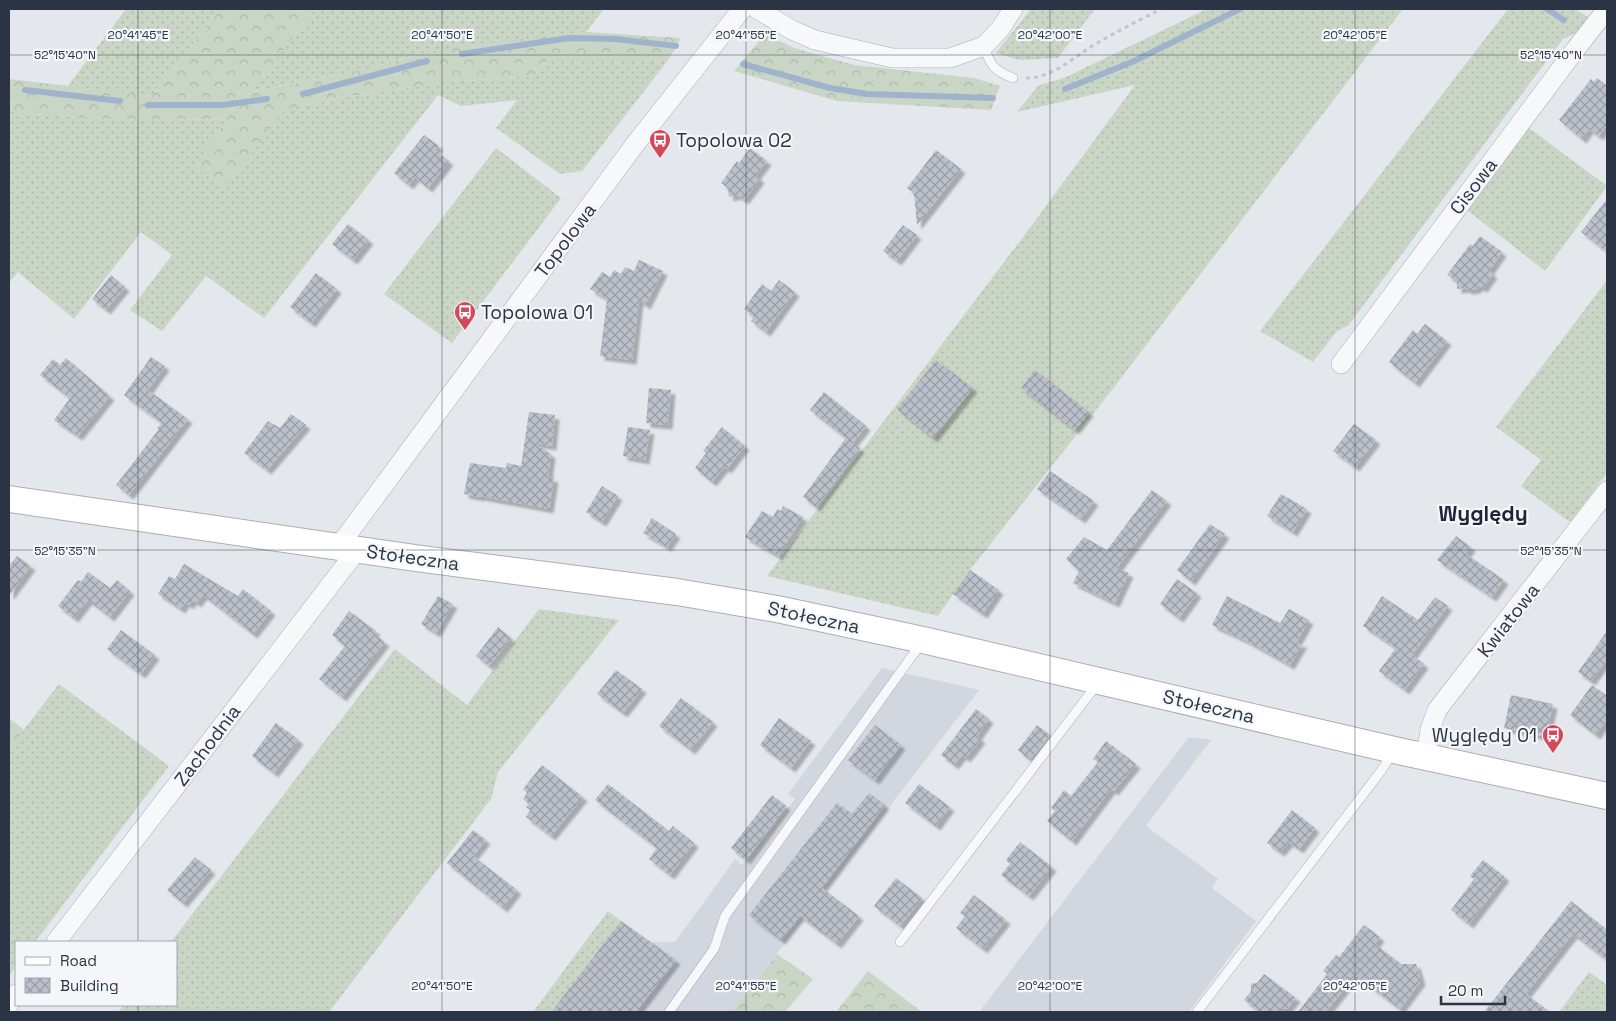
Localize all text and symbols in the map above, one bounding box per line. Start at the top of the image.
text: 20°41'45"E [108,27,169,43]
text: 20°41'50"E [411,27,473,43]
text: 20°41'55"E [716,27,777,43]
text: 20°42'00"E [1018,27,1082,43]
text: 20°42'05"E [1323,27,1387,43]
text: 52°15'40"N [34,47,96,63]
text: 52°15'40"N [1520,47,1582,63]
bus stop icon: Topolowa 02 [648,128,672,159]
place label: Topolowa 02 [676,128,792,153]
street label: Cisowa [1444,153,1503,220]
street label: Topolowa [529,198,602,283]
bus stop icon: Topolowa 01 [453,300,477,331]
place label: Topolowa 01 [481,300,593,325]
district label: Wyględy [1438,500,1528,527]
street label: Stołeczna [365,539,461,576]
text: 52°15'35"N [34,543,96,559]
text: 52°15'35"N [1520,543,1582,559]
street label: Kwiatowa [1472,578,1545,662]
street label: Stołeczna [766,596,862,639]
street label: Stołeczna [1161,684,1257,729]
street label: Zachodnia [169,699,246,791]
place label: Wyględy 01 [1432,723,1537,748]
bus stop icon: Wyględy 01 [1541,723,1565,754]
legend [15,941,178,1006]
text: Road [60,951,97,970]
scale bar [1441,974,1505,1006]
text: Building [60,976,119,995]
text: 20°41'50"E [411,978,473,994]
text: 20°41'55"E [716,978,777,994]
text: 20°42'00"E [1018,978,1082,994]
text: 20°42'05"E [1323,978,1387,994]
text: 20 m [1448,981,1483,1000]

